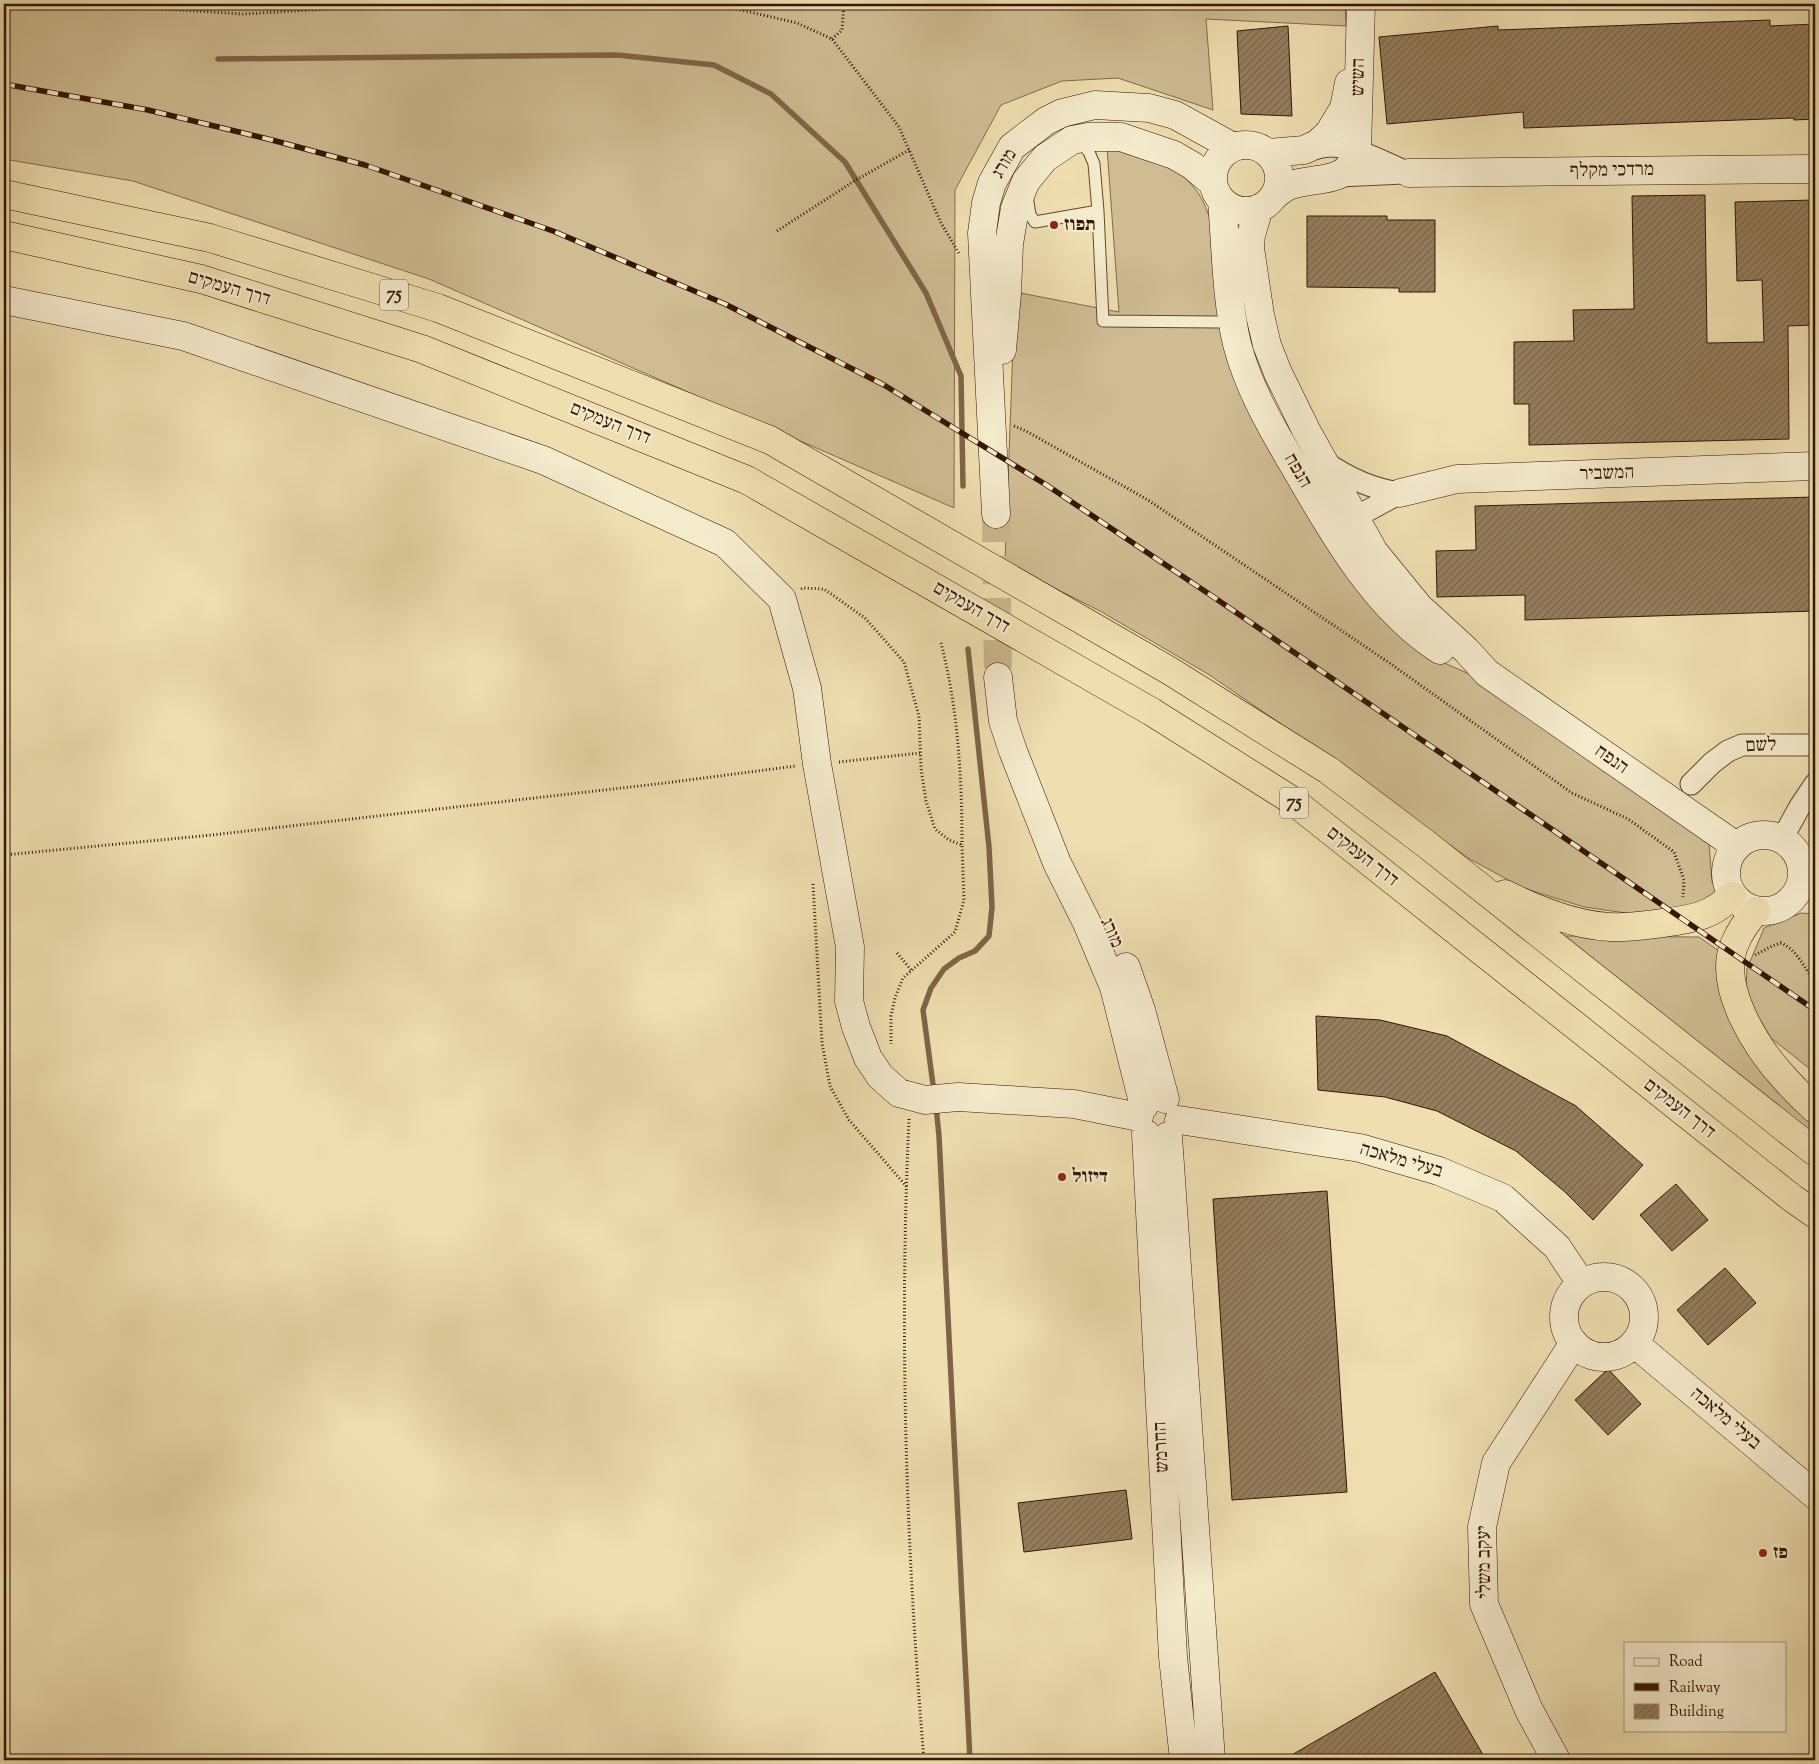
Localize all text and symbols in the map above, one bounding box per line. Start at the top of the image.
street label: השיש [1345,57,1373,97]
street label: מורג [986,144,1024,184]
street label: מרדכי מקלף [1570,157,1654,185]
place label: תפוז [1064,212,1096,239]
marker: תפוז [1048,219,1060,231]
street label: דרך העמקים [184,264,274,314]
road number: 75 [380,280,408,310]
street label: דרך העמקים [566,396,654,452]
street label: הנפח [1276,448,1318,494]
street label: המשביר [1579,460,1635,488]
street label: דרך העמקים [927,575,1015,641]
street label: לשם [1745,732,1777,760]
street label: הנפח [1588,739,1634,781]
road number: 75 [1280,788,1308,818]
street label: דרך העמקים [1320,820,1404,894]
street label: מורג [1092,914,1130,952]
street label: דרך העמקים [1637,1072,1721,1146]
street label: בעלי מלאכה [1356,1136,1446,1186]
place label: דיזול [1072,1164,1108,1191]
marker: דיזול [1056,1171,1068,1183]
street label: בעלי מלאכה [1684,1381,1766,1457]
street label: החרמש [1147,1421,1177,1473]
street label: יעקב משלי [1471,1525,1499,1599]
place label: פז [1773,1540,1788,1567]
marker: פז [1757,1547,1769,1559]
legend [1624,1642,1786,1732]
text: Road [1669,1652,1703,1673]
text: Railway [1669,1678,1721,1699]
text: Building [1669,1702,1724,1723]

